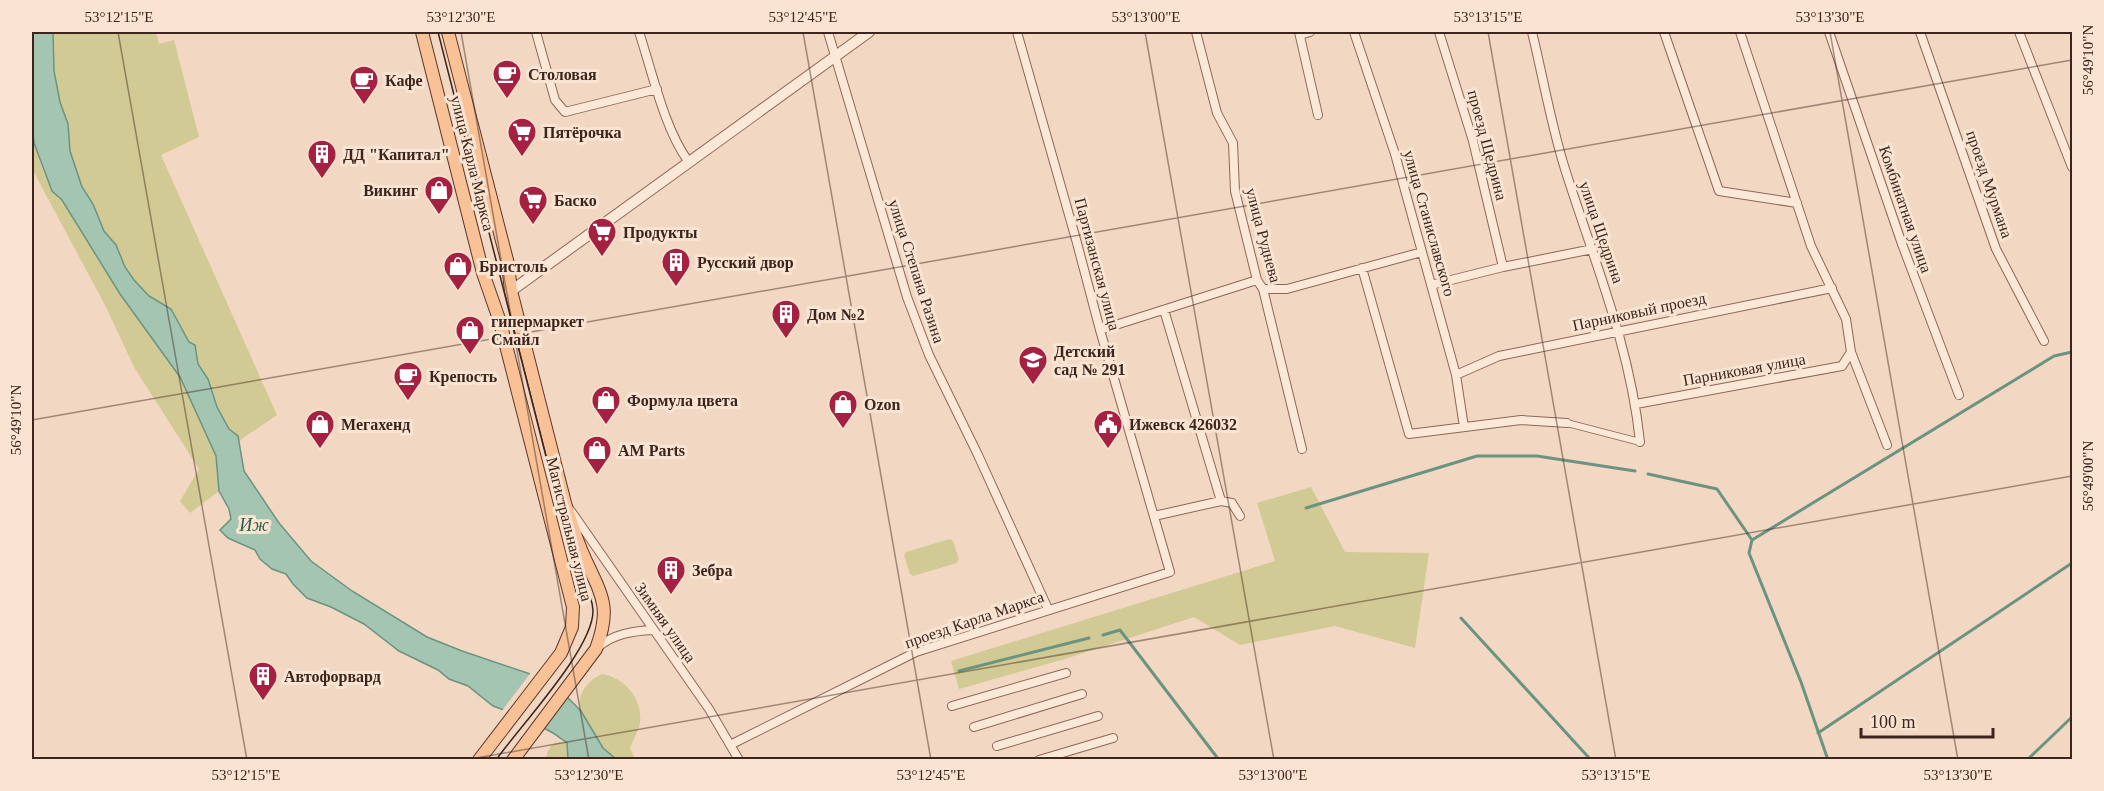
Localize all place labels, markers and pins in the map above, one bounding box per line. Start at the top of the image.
cafe icon: Столовая [491,58,523,100]
cafe icon: Кафе [348,64,380,106]
place label: Столовая [528,66,597,83]
place label: Кафе [385,72,423,90]
supermarket icon: Пятёрочка [506,116,538,158]
place label: Пятёрочка [543,124,622,142]
building icon: ДД "Капитал" [306,138,338,180]
place label: ДД "Капитал" [343,146,450,164]
shop icon: Викинг [423,174,455,216]
place label: Викинг [363,182,418,199]
supermarket icon: Баско [517,184,549,226]
place label: Баско [554,192,597,209]
supermarket icon: Продукты [586,216,618,258]
place label: Продукты [623,224,698,242]
building icon: Русский двор [660,246,692,288]
shop icon: Бристоль [442,250,474,292]
place label: Русский двор [697,254,794,272]
place label: Бристоль [479,258,548,276]
building icon: Дом №2 [770,298,802,340]
place label: Дом №2 [807,306,865,324]
place label: гипермаркет Смайл [491,313,584,348]
shop icon: гипермаркет Смайл [454,314,486,356]
place label: Детский сад № 291 [1054,343,1125,378]
school or university icon: Детский сад № 291 [1017,344,1049,386]
cafe icon: Крепость [392,360,424,402]
place label: Крепость [429,368,498,386]
shop icon: Формула цвета [590,384,622,426]
shop icon: Ozon [827,388,859,430]
place label: Формула цвета [627,392,738,410]
place label: Ozon [864,396,901,413]
shop icon: Мегахенд [304,408,336,450]
public building icon: Ижевск 426032 [1092,408,1124,450]
place label: Мегахенд [341,416,410,433]
place label: Ижевск 426032 [1129,416,1237,433]
shop icon: AM Parts [581,434,613,476]
place label: AM Parts [618,442,685,459]
building icon: Зебра [655,554,687,596]
place label: Зебра [692,562,732,580]
building icon: Автофорвард [247,660,279,702]
place label: Автофорвард [284,668,381,686]

